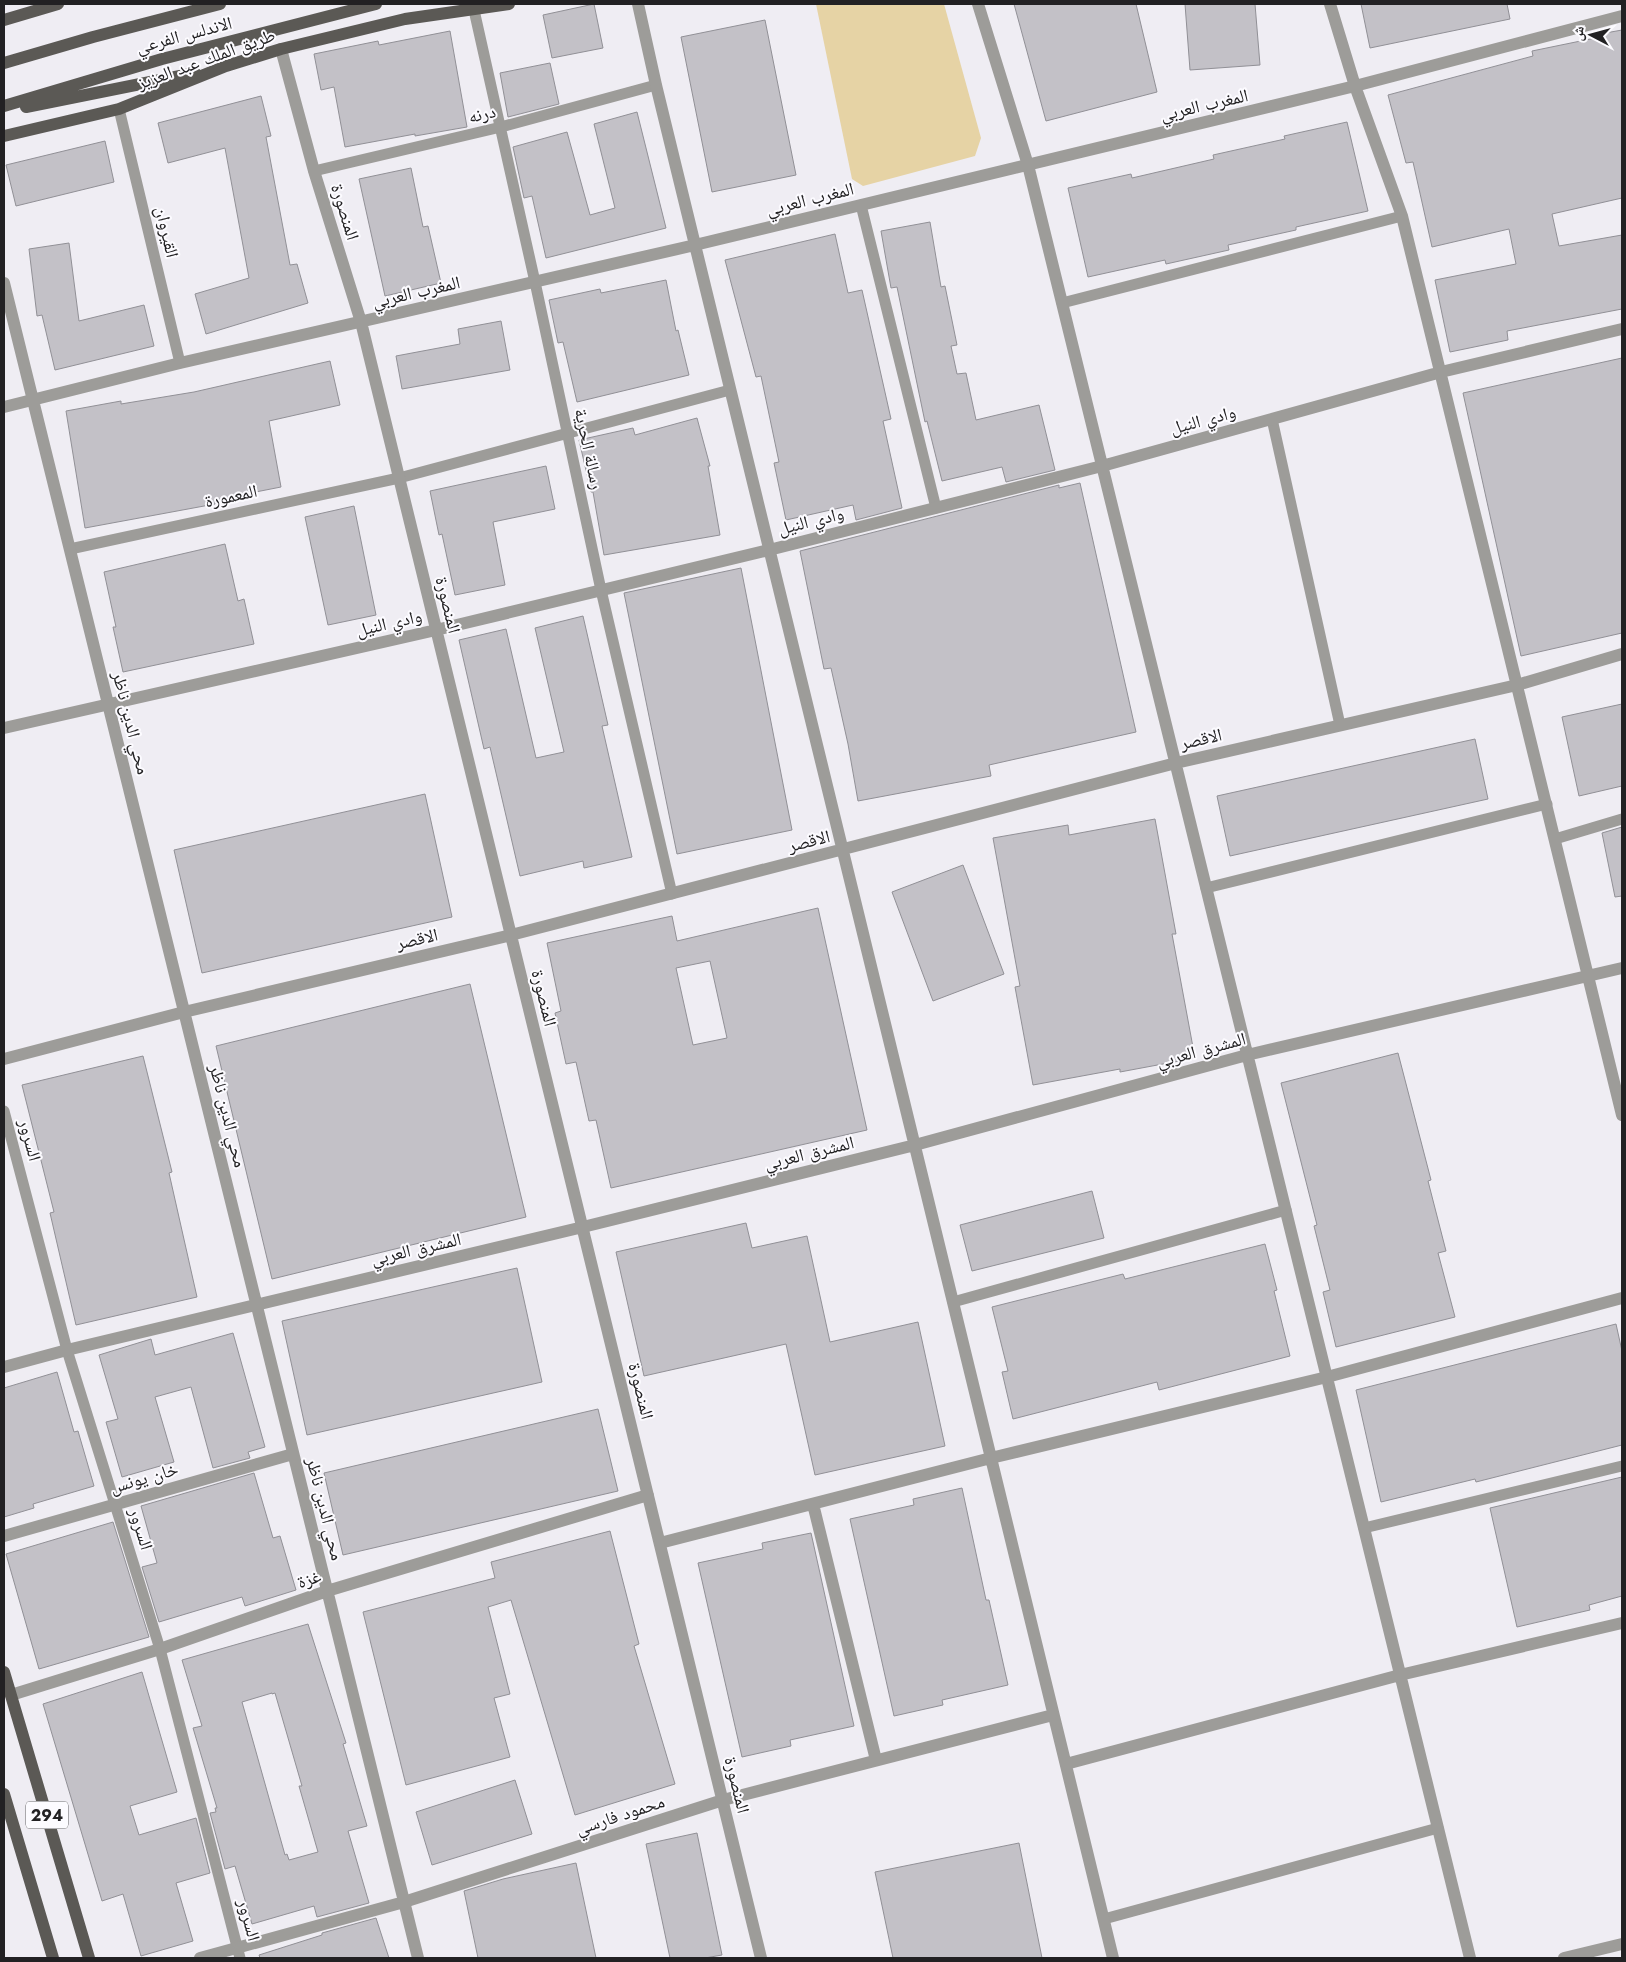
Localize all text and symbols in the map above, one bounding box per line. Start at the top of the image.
street label: الاندلس الفرعي [133,10,235,62]
north arrow [1566,10,1616,60]
street label: طريق الملك عبد العزيز [132,22,279,96]
text: ش [1567,25,1589,42]
street label: المغرب العربي [1157,82,1251,129]
street label: درنه [466,98,498,130]
street label: المغرب العربي [763,176,857,224]
street label: المنصورة [324,181,366,243]
street label: القيروان [148,204,186,260]
street label: المغرب العربي [369,269,463,316]
street label: وادي النيل [1167,399,1239,443]
street label: رسالة الحرية [568,406,610,492]
street label: المعمورة [202,478,260,514]
street label: وادي النيل [775,500,847,543]
street label: المنصورة [428,574,468,636]
street label: وادي النيل [353,603,425,645]
street label: محي الدين ناظر [104,668,156,778]
street label: الاقصر [1176,722,1225,757]
street label: الاقصر [784,823,833,859]
street label: الاقصر [392,922,441,957]
street label: المنصورة [524,967,564,1029]
street label: المشرق العربي [1153,1026,1249,1076]
street label: محي الدين ناظر [201,1061,253,1171]
street label: السرور [12,1115,48,1164]
street label: المشرق العربي [761,1129,857,1178]
street label: المشرق العربي [368,1226,464,1274]
street label: المنصورة [621,1360,661,1422]
street label: محي الدين ناظر [298,1454,350,1564]
street label: خان يونس [107,1456,181,1500]
street label: السرور [122,1504,160,1553]
street label: غزة [294,1563,324,1595]
street label: المنصورة [717,1754,757,1816]
street label: محمود فارسي [572,1788,668,1843]
road number: 294 [26,1802,68,1828]
street label: السرور [231,1895,267,1944]

